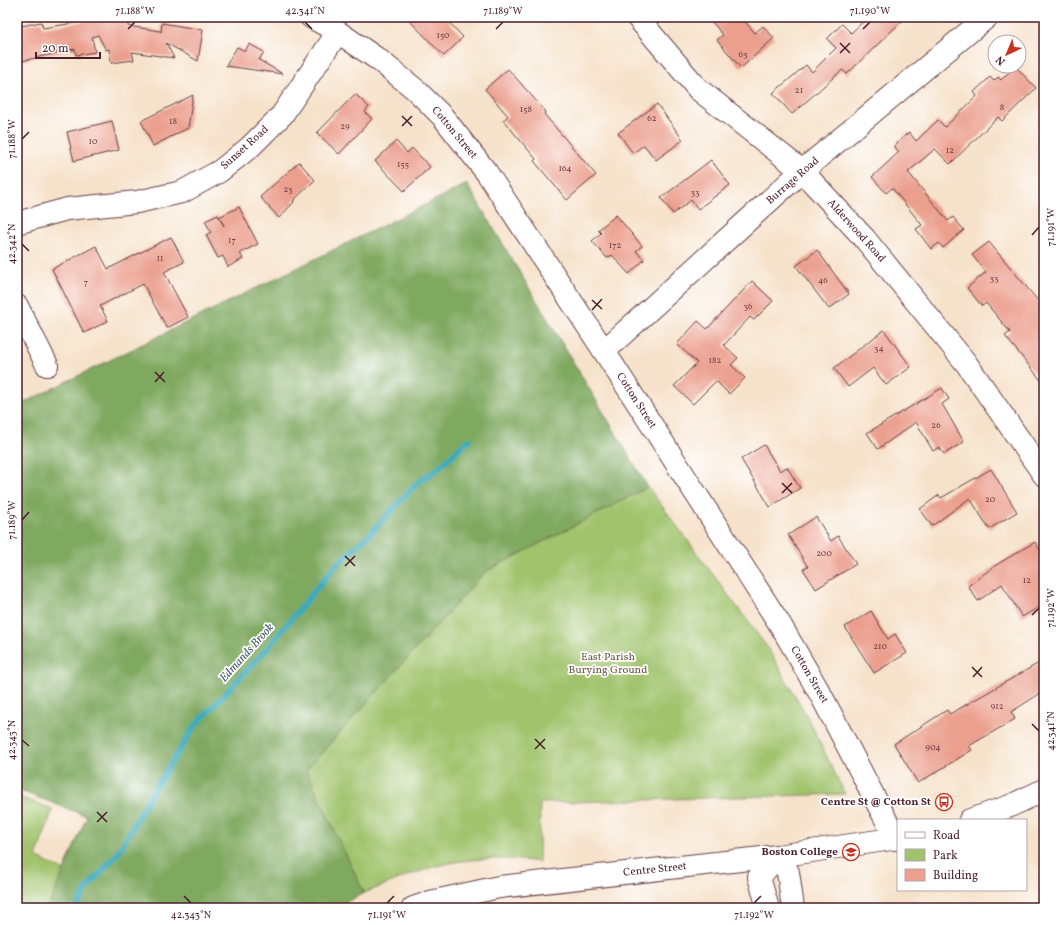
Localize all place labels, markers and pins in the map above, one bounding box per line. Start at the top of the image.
bus stop icon: Centre St @ Cotton St [934,792,954,812]
place label: Centre St @ Cotton St [821,795,931,810]
school or university icon: Boston College [841,842,861,862]
place label: Boston College [762,845,838,860]

